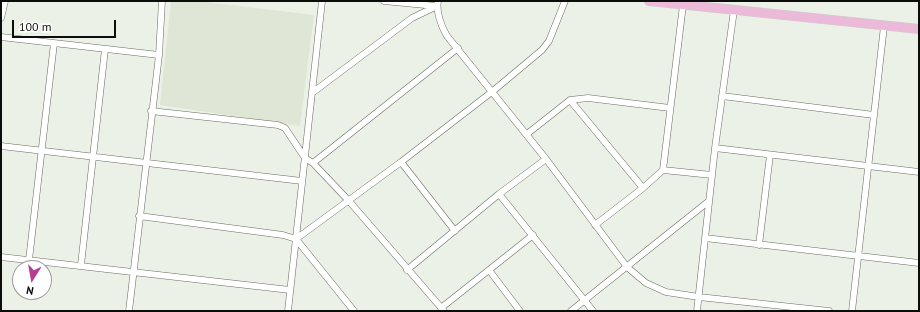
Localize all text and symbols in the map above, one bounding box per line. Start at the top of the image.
scale bar [14,12,118,38]
text: 100 m [19,19,52,34]
north arrow [12,260,52,300]
text: N [25,283,35,298]

